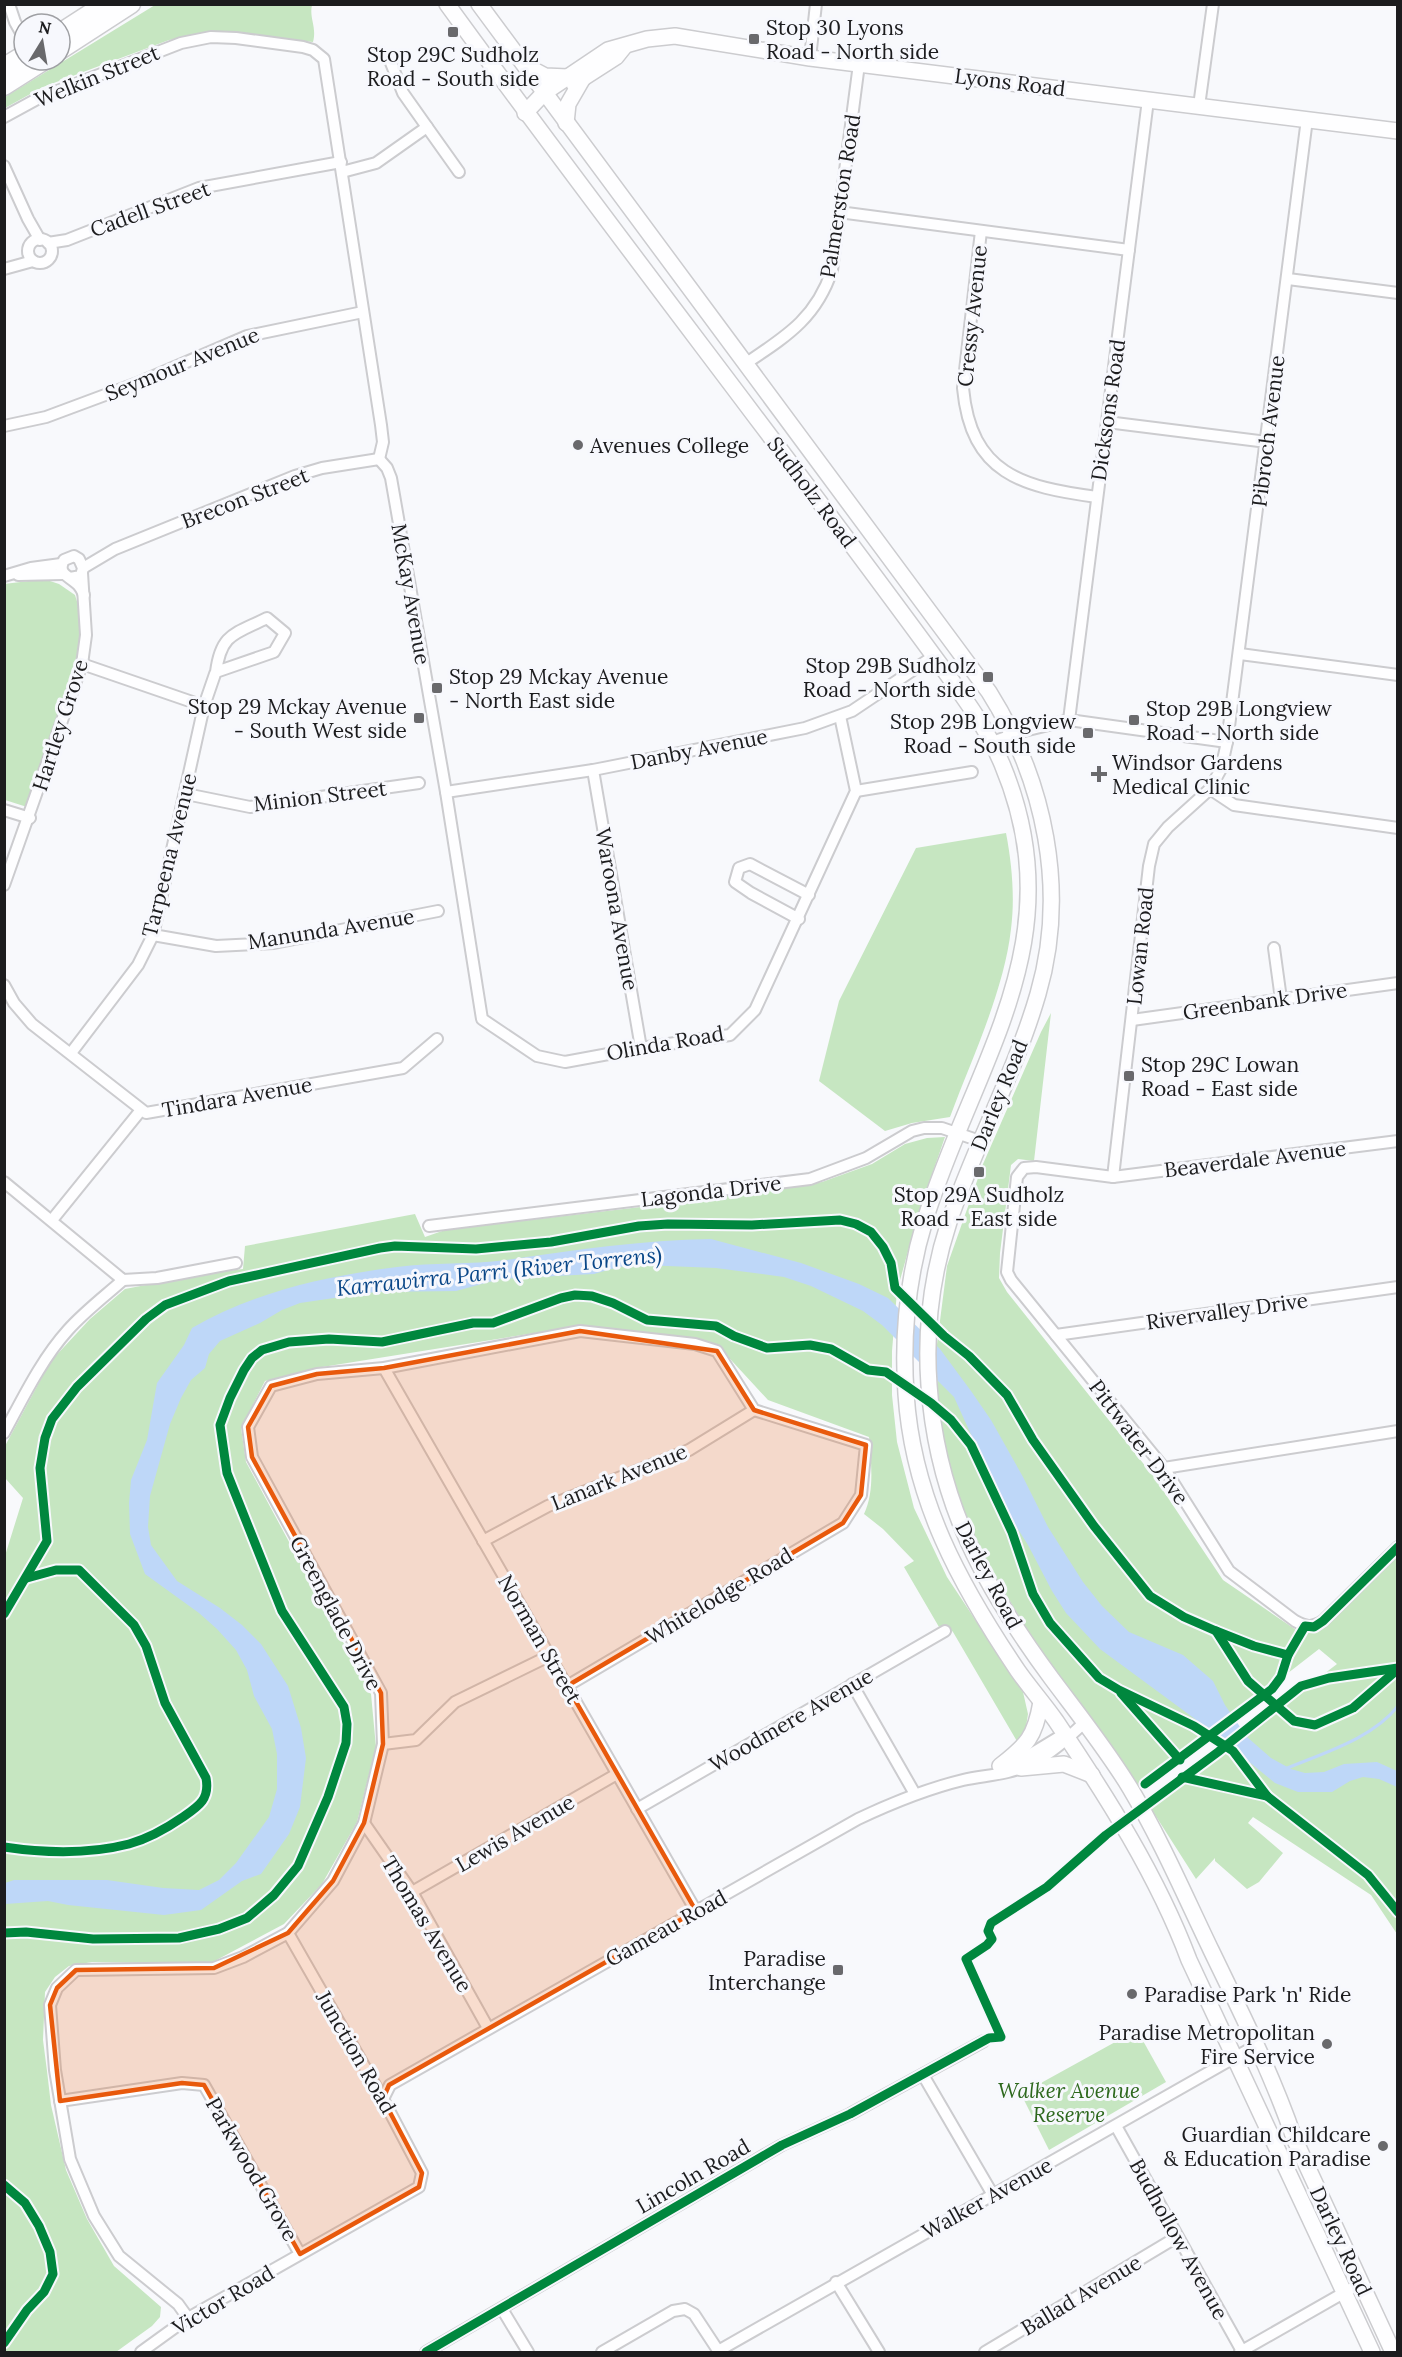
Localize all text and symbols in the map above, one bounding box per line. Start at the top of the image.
north arrow [12,12,72,72]
place label: Stop 30 Lyons Road - North side [766,14,939,65]
text: N [37,16,53,38]
marker: Stop 29C Sudholz Road - South side [446,25,460,39]
marker: Stop 30 Lyons Road - North side [747,32,761,46]
street label: Welkin Street [31,38,164,113]
place label: Stop 29C Sudholz Road - South side [367,41,539,92]
street label: Lyons Road [953,62,1067,102]
street label: Palmerston Road [814,112,866,280]
street label: Cadell Street [86,174,215,243]
street label: Cressy Avenue [951,244,993,388]
street label: Seymour Avenue [101,321,263,407]
street label: Dicksons Road [1085,337,1131,483]
street label: Pibroch Avenue [1245,354,1291,508]
street label: Sudholz Road [761,431,863,553]
place label: Avenues College [589,432,749,459]
marker: Avenues College [571,438,585,452]
street label: Brecon Street [177,461,313,535]
street label: McKay Avenue [385,521,437,667]
place label: Stop 29B Sudholz Road - North side [803,652,976,703]
street label: Hartley Grove [26,656,94,794]
place label: Stop 29 Mckay Avenue - North East side [449,663,668,714]
marker: Stop 29B Sudholz Road - North side [981,670,995,684]
marker: Stop 29 Mckay Avenue - North East side [430,681,444,695]
place label: Stop 29 Mckay Avenue - South West side [188,693,407,744]
place label: Stop 29B Longview Road - North side [1146,695,1332,746]
place label: Stop 29B Longview Road - South side [890,708,1076,759]
marker: Stop 29 Mckay Avenue - South West side [412,711,426,725]
marker: Stop 29B Longview Road - North side [1127,713,1141,727]
street label: Danby Avenue [628,722,770,776]
marker: Stop 29B Longview Road - South side [1081,726,1095,740]
place label: Windsor Gardens Medical Clinic [1112,749,1283,800]
marker: Windsor Gardens Medical Clinic [1090,765,1108,783]
street label: Tarpeena Avenue [136,770,202,940]
street label: Minion Street [252,774,389,818]
street label: Waroona Avenue [589,826,645,992]
street label: Lowan Road [1120,886,1160,1006]
street label: Manunda Avenue [246,902,416,956]
street label: Greenbank Drive [1181,976,1349,1026]
street label: Olinda Road [604,1019,726,1067]
street label: Darley Road [964,1035,1034,1155]
place label: Stop 29C Lowan Road - East side [1141,1051,1300,1102]
marker: Stop 29C Lowan Road - East side [1122,1069,1136,1083]
street label: Tindara Avenue [160,1071,314,1123]
street label: Beaverdale Avenue [1162,1134,1348,1184]
marker: Stop 29A Sudholz Road - East side [972,1165,986,1179]
street label: Lagonda Drive [639,1169,783,1213]
place label: Stop 29A Sudholz Road - East side [894,1181,1064,1232]
water label: Karrawirra Parri (River Torrens) [335,1240,663,1302]
street label: Rivervalley Drive [1144,1286,1310,1336]
street label: Pittwater Drive [1083,1374,1195,1510]
street label: Lanark Avenue [547,1437,691,1517]
street label: Darley Road [949,1517,1029,1633]
street label: Greenglade Drive [284,1531,388,1695]
street label: Whitelodge Road [640,1541,798,1651]
street label: Norman Street [492,1570,588,1709]
street label: Woodmere Avenue [704,1662,878,1778]
street label: Lewis Avenue [451,1788,579,1878]
street label: Thomas Avenue [376,1851,478,1997]
street label: Gameau Road [601,1884,731,1972]
place label: Paradise Interchange [708,1945,826,1996]
marker: Paradise Interchange [831,1963,845,1977]
place label: Paradise Park 'n' Ride [1144,1981,1351,2008]
street label: Junction Road [309,1985,402,2118]
marker: Paradise Park 'n' Ride [1125,1987,1139,2001]
place label: Paradise Metropolitan Fire Service [1099,2019,1315,2070]
marker: Paradise Metropolitan Fire Service [1320,2037,1334,2051]
park label: Walker Avenue Reserve [998,2077,1140,2128]
street label: Parkwood Grove [200,2092,304,2246]
place label: Guardian Childcare & Education Paradise [1164,2121,1371,2172]
street label: Lincoln Road [631,2133,755,2219]
marker: Guardian Childcare & Education Paradise [1376,2139,1390,2153]
street label: Walker Avenue [917,2151,1057,2245]
street label: Budhollow Avenue [1124,2154,1234,2324]
street label: Darley Road [1304,2182,1378,2300]
street label: Ballad Avenue [1016,2249,1146,2341]
street label: Victor Road [166,2259,279,2341]

